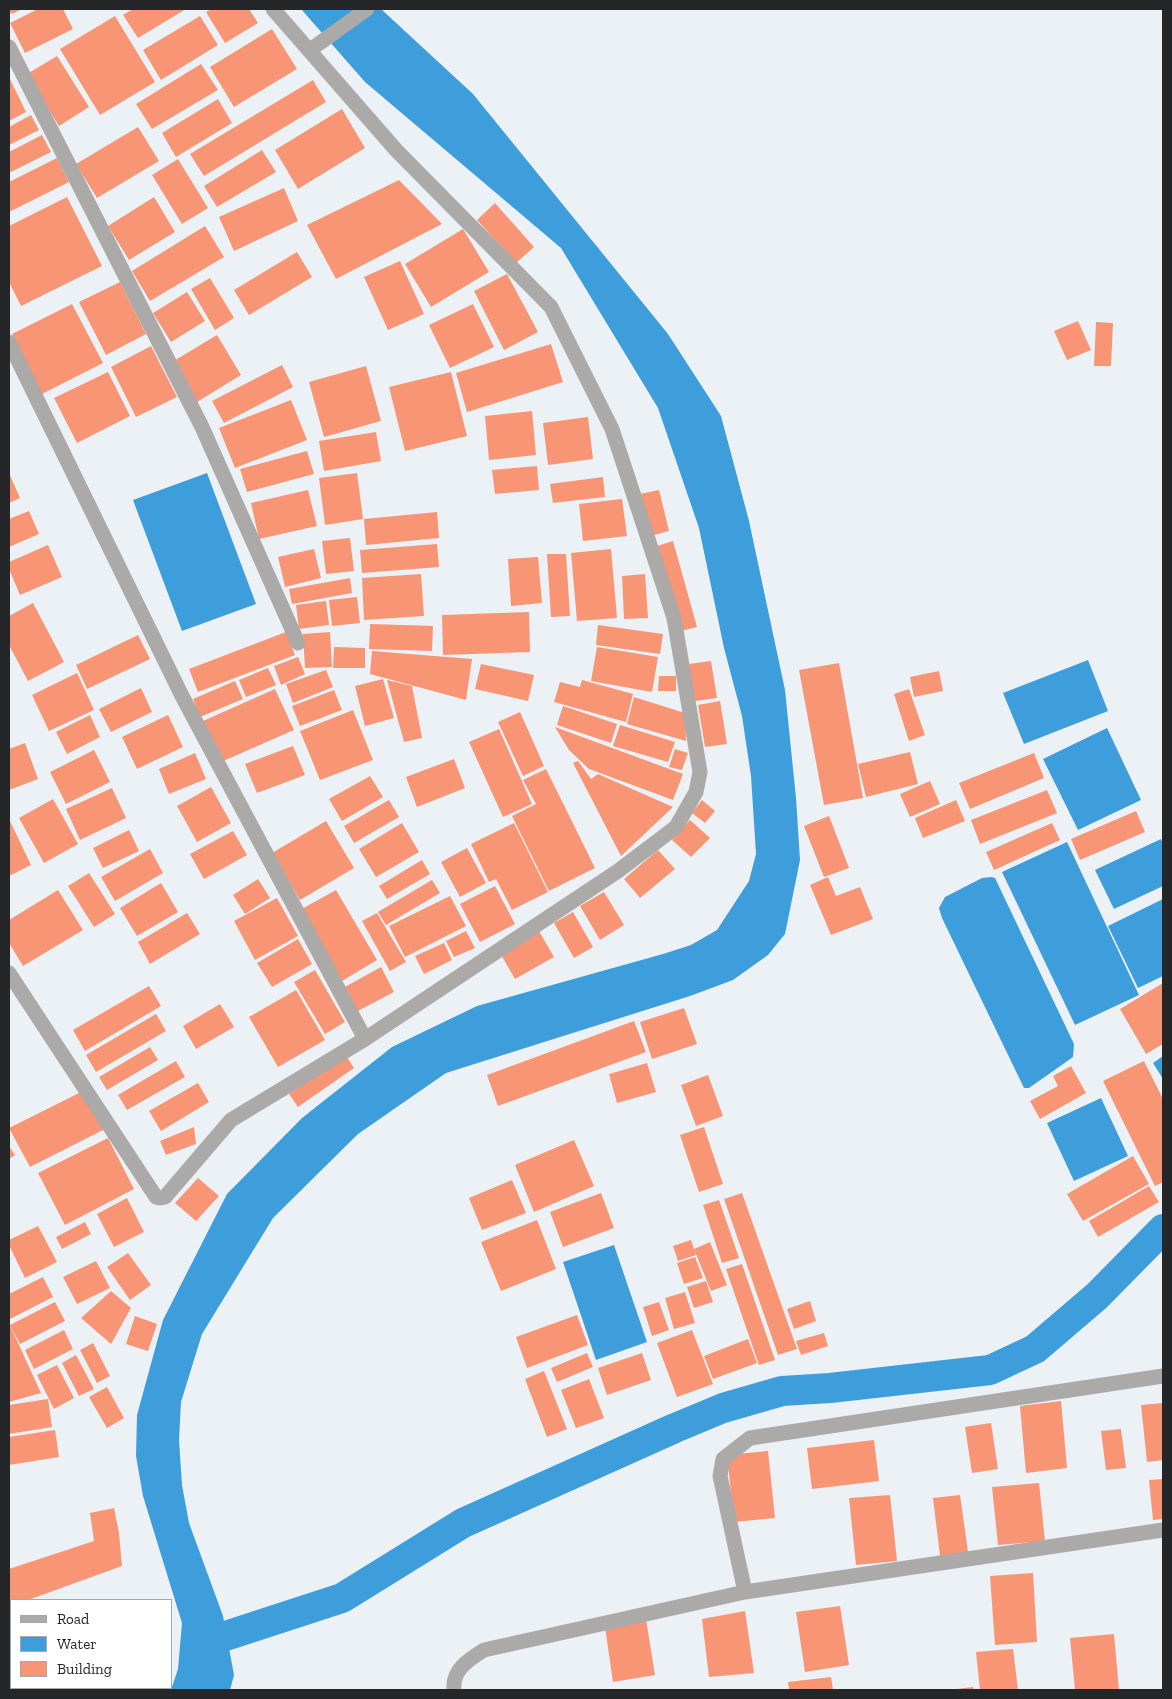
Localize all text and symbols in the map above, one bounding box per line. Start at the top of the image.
legend [10,1599,172,1689]
text: Road [57,1610,89,1628]
text: Water [57,1635,97,1653]
text: Building [57,1660,112,1678]

